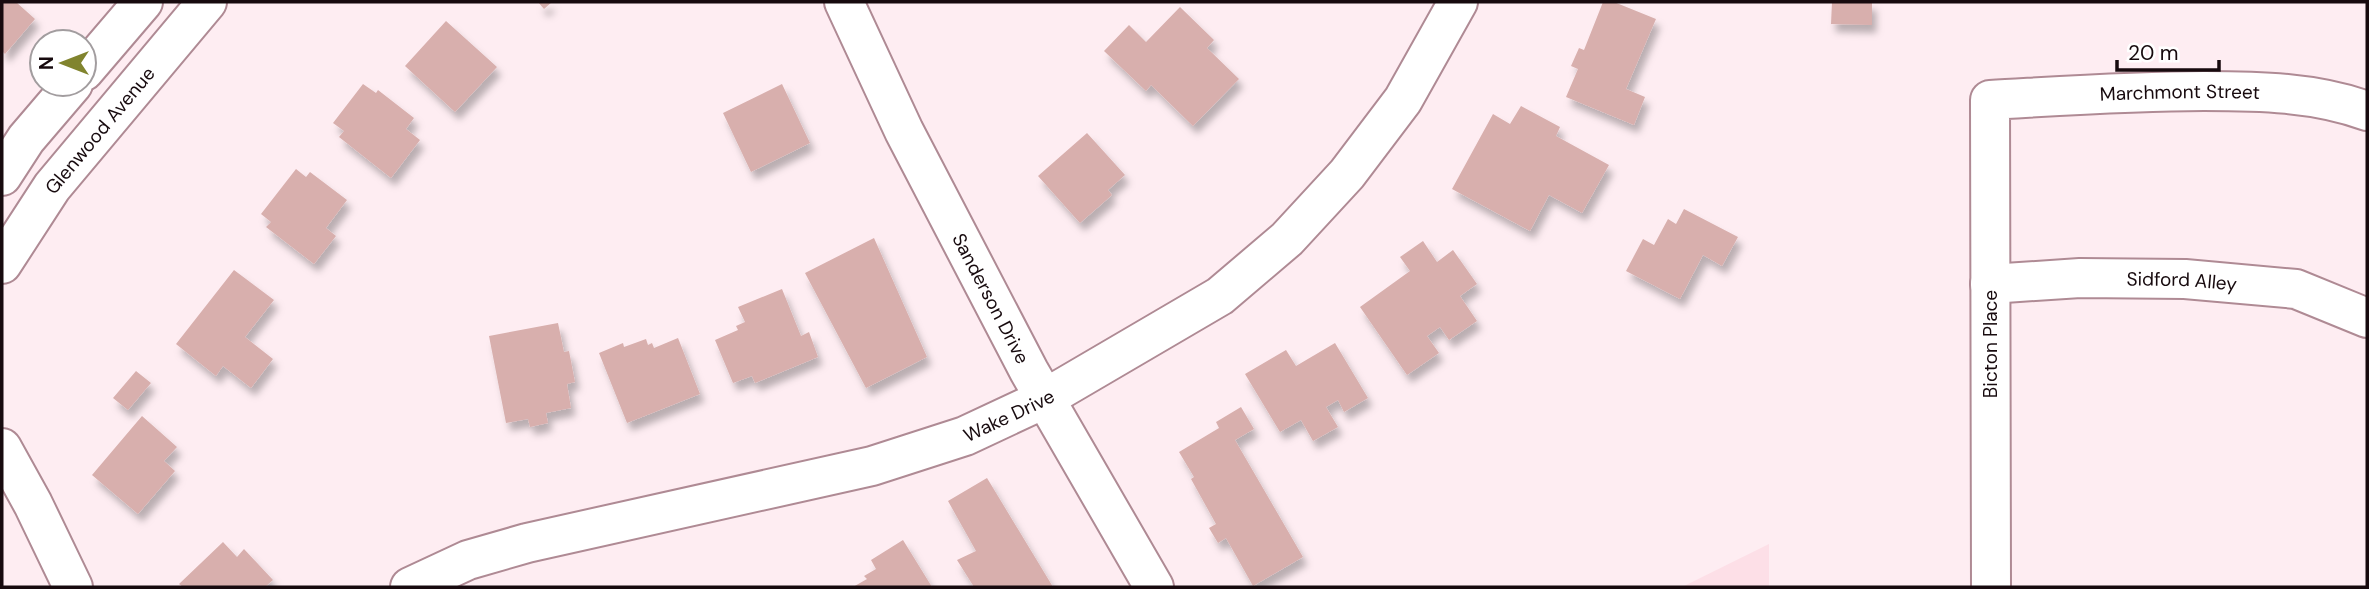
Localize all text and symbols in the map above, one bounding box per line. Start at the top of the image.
north arrow [28,28,98,98]
scale bar [2117,28,2218,72]
text: 20 m [2128,39,2179,67]
text: N [34,56,59,70]
street label: Glenwood Avenue [39,61,160,199]
street label: Marchmont Street [2099,78,2260,106]
street label: Sanderson Drive [947,229,1035,368]
street label: Sidford Alley [2126,266,2238,296]
street label: Bicton Place [1978,290,2003,398]
street label: Wake Drive [959,383,1059,447]

